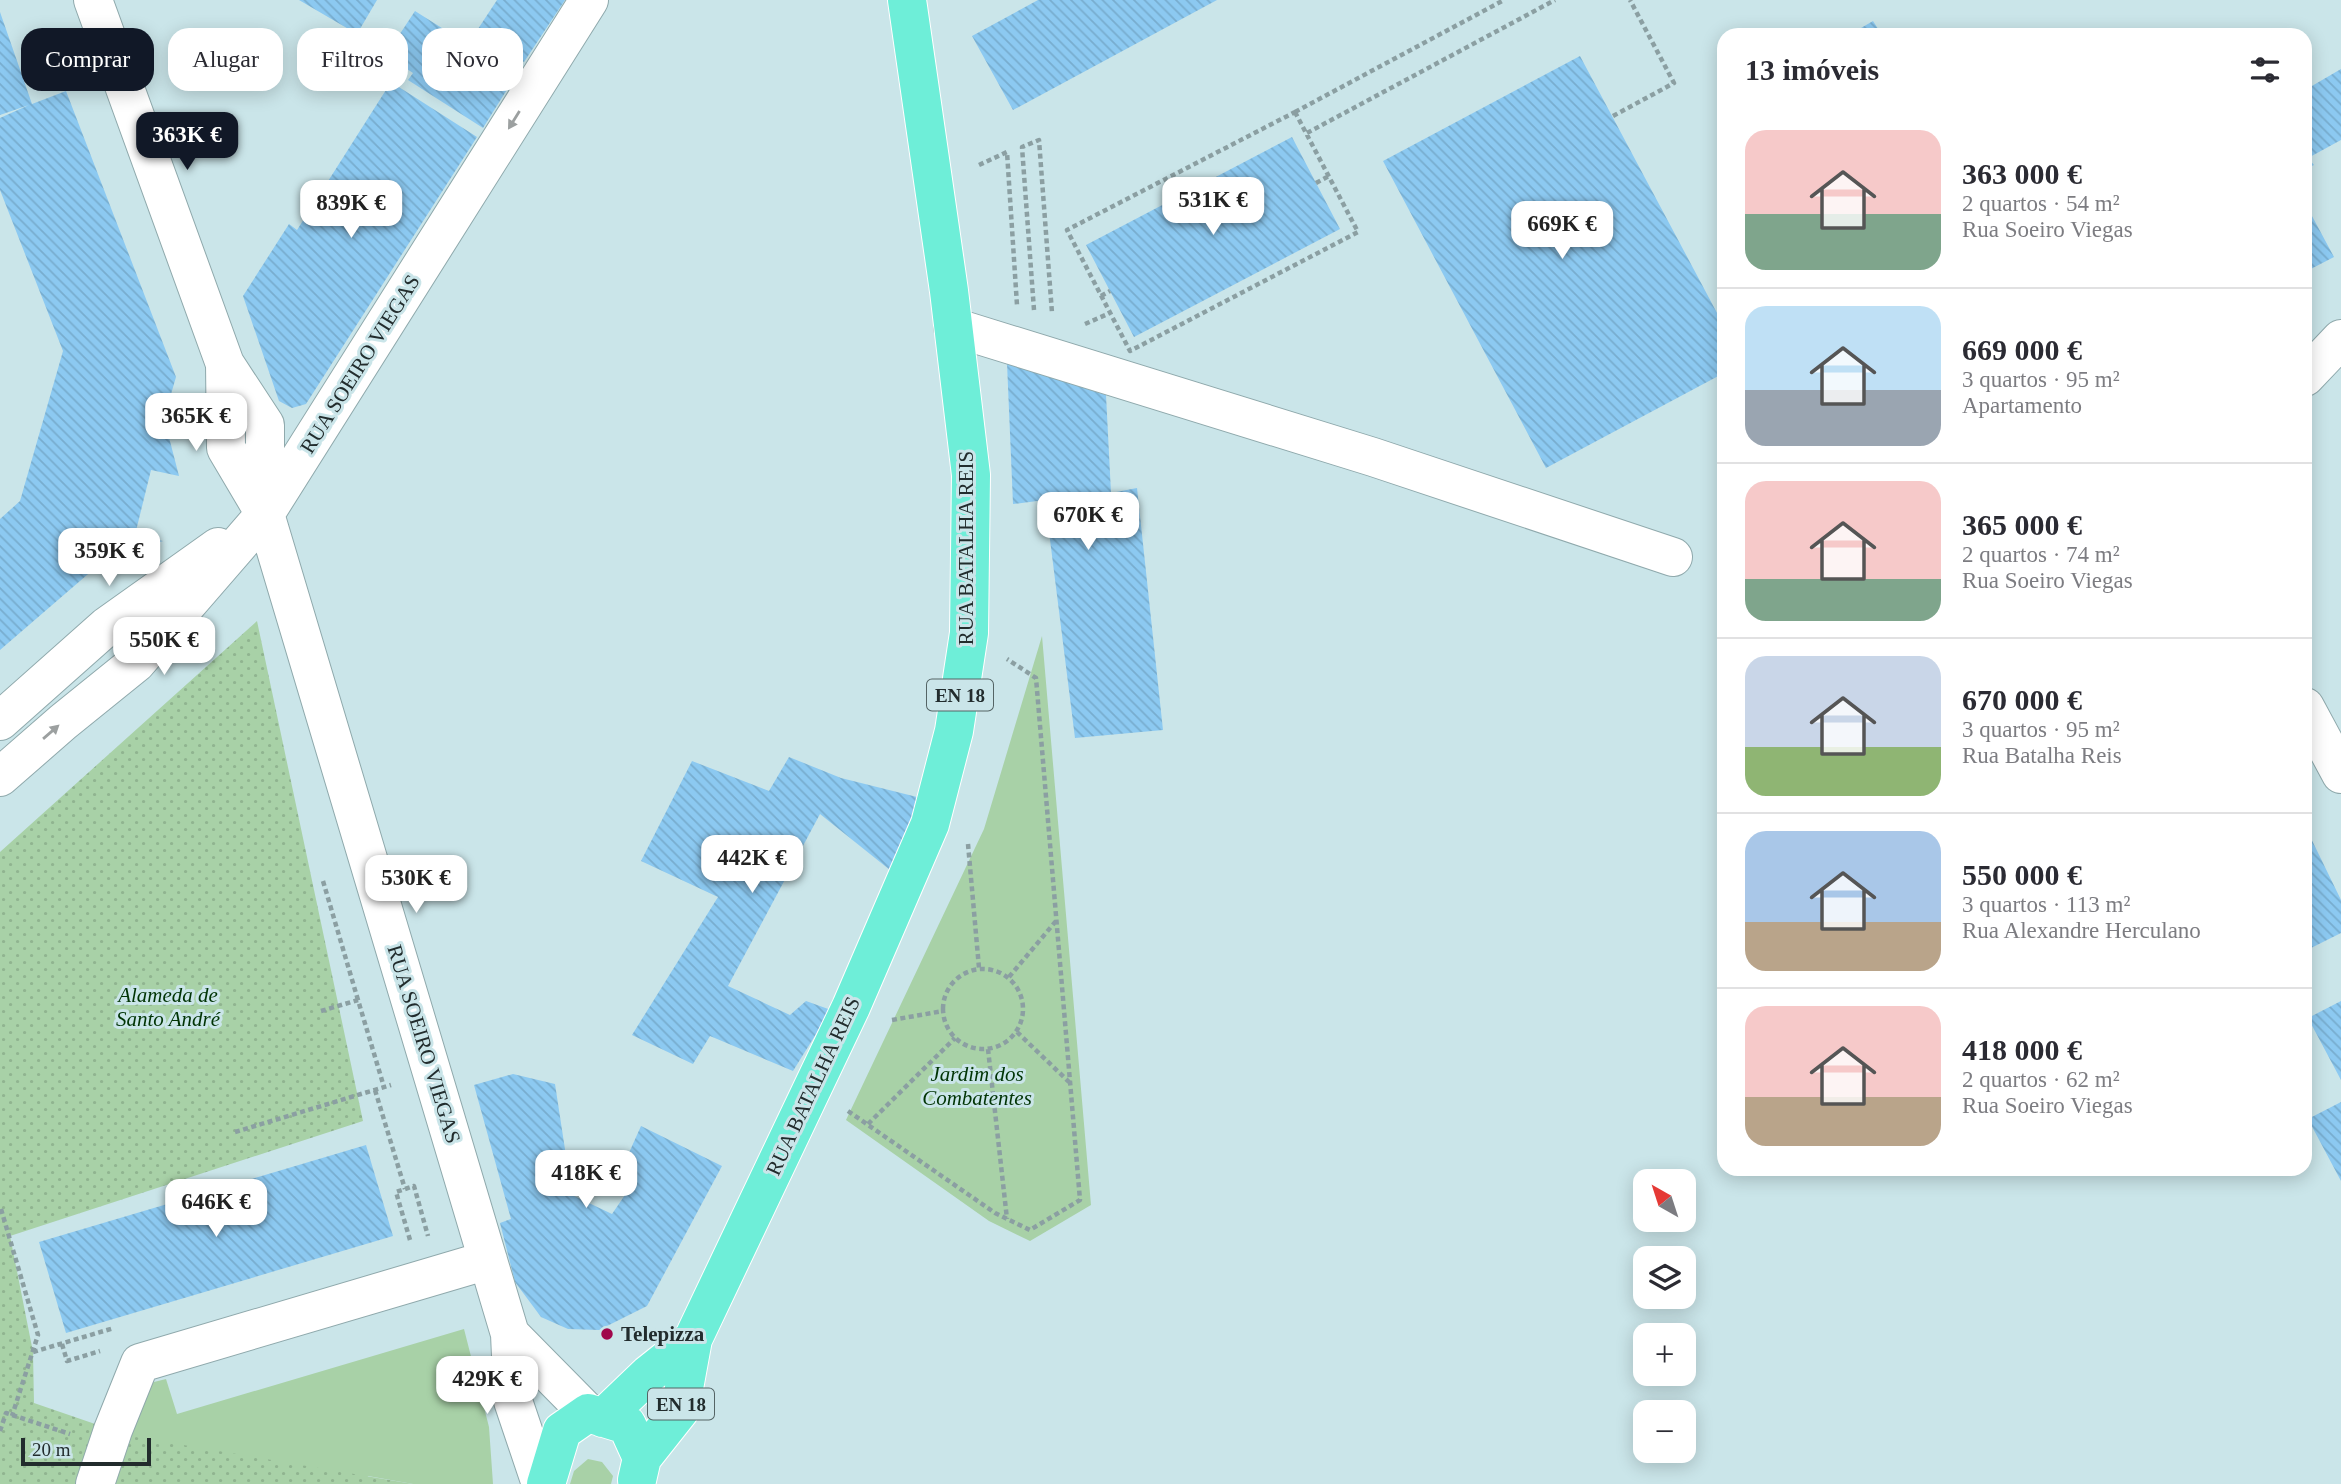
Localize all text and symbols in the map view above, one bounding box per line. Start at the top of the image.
chip: Comprar [21,28,154,91]
chip: Alugar [168,28,283,91]
chip: Filtros [297,28,408,91]
chip: Novo [422,28,523,91]
icon: filters [2246,51,2284,89]
text: 13 imóveis [1745,53,1879,86]
one-way arrow [507,110,520,130]
pin: 363K € [130,113,244,172]
text: 363K € [152,122,222,147]
text: 363 000 € [1962,157,2082,190]
icon: home [1801,158,1885,242]
pin: 531K € [1156,177,1270,237]
pin: 839K € [294,180,408,240]
text: 531K € [1178,187,1248,212]
text: 839K € [316,190,386,215]
text: 2 quartos · 54 m² [1962,191,2120,216]
pin: 669K € [1505,202,1619,261]
text: 669K € [1527,211,1597,236]
text: Rua Soeiro Viegas [1962,217,2133,242]
street label: RUA SOEIRO VIEGAS [295,270,425,458]
text: 669 000 € [1962,333,2082,366]
icon: home [1801,334,1885,418]
text: 3 quartos · 95 m² [1962,367,2120,392]
pin: 365K € [139,393,253,453]
text: Apartamento [1962,393,2082,418]
text: 365K € [161,403,231,428]
street label: RUA BATALHA REIS [954,451,978,645]
pin: 670K € [1031,492,1145,552]
text: 670K € [1053,502,1123,527]
text: 365 000 € [1962,508,2082,541]
icon: home [1801,509,1885,593]
pin: 359K € [52,528,166,588]
text: 359K € [74,538,144,563]
text: 2 quartos · 74 m² [1962,542,2120,567]
text: Rua Soeiro Viegas [1962,568,2133,593]
pin: 550K € [107,618,221,677]
text: 550K € [129,627,199,652]
road number: EN 18 [927,680,993,710]
text: 670 000 € [1962,683,2082,716]
icon: home [1801,684,1885,768]
text: 3 quartos · 95 m² [1962,717,2120,742]
one-way arrow [43,725,60,740]
text: Rua Batalha Reis [1962,743,2122,768]
pin: 442K € [695,836,809,895]
text: 442K € [717,845,787,870]
pin: 530K € [359,856,473,915]
text: 550 000 € [1962,858,2082,891]
icon: home [1801,859,1885,943]
text: 530K € [381,865,451,890]
text: 3 quartos · 113 m² [1962,892,2130,917]
text: Rua Alexandre Herculano [1962,918,2201,943]
street label: RUA SOEIRO VIEGAS [382,942,466,1146]
park label: Alameda de Santo André [116,983,222,1031]
street label: RUA BATALHA REIS [761,993,865,1179]
text: 418 000 € [1962,1033,2082,1066]
icon: home [1801,1034,1885,1118]
park label: Jardim dos Combatentes [922,1062,1032,1110]
text: 2 quartos · 62 m² [1962,1067,2120,1092]
text: Rua Soeiro Viegas [1962,1093,2133,1118]
pin: 418K € [529,1150,643,1210]
text: 418K € [551,1160,621,1185]
north arrow [1633,1169,1696,1232]
map controls [1633,1169,1696,1463]
pin: 646K € [159,1180,273,1239]
text: 646K € [181,1189,251,1214]
button: layers [1633,1246,1696,1309]
place label: Telepizza [621,1322,705,1346]
button: + [1633,1323,1696,1386]
marker: Telepizza [599,1326,615,1342]
pin: 429K € [430,1356,544,1416]
text: 429K € [452,1366,522,1391]
road number: EN 18 [648,1388,714,1420]
button: − [1633,1400,1696,1463]
scale bar [21,1435,150,1467]
text: 20 m [32,1439,71,1460]

